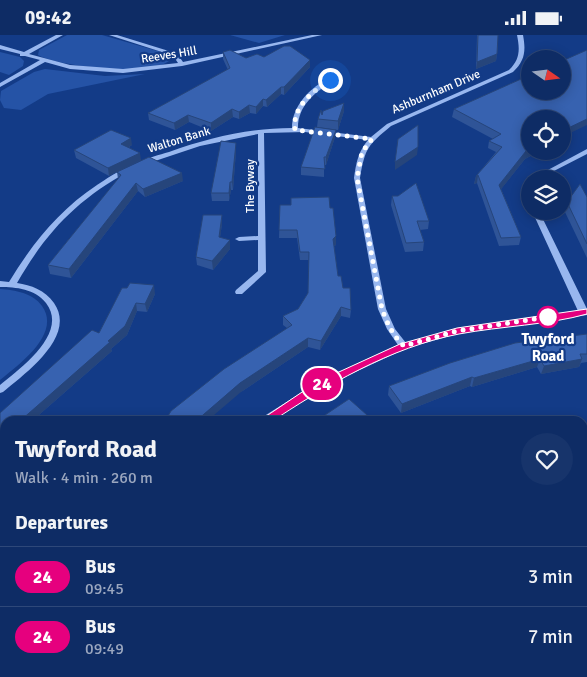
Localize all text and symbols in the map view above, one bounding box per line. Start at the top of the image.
text: 09:42 [25,6,72,30]
street label: Reeves Hill [140,43,198,67]
north arrow [521,50,571,100]
map controls [521,50,571,220]
street label: Ashburnham Drive [390,67,482,117]
your location [318,68,343,93]
button: locate [521,110,571,160]
street label: Walton Bank [146,123,212,157]
street label: The Byway [243,159,258,213]
button: layers [521,170,571,220]
marker: Twyford Road [537,306,559,328]
place label: Twyford Road [522,330,574,365]
line badge: 24 [300,368,344,400]
text: 24 [312,373,332,395]
button: heart [521,433,573,485]
text: Twyford Road [15,434,157,464]
text: Walk · 4 min · 260 m [15,468,153,488]
text: Departures [15,511,108,535]
text: Bus [85,555,116,579]
text: 3 min [528,565,573,589]
text: 24 [33,566,52,588]
text: 09:45 [85,579,124,599]
text: Bus [85,615,116,639]
text: 7 min [528,625,573,649]
text: 24 [33,626,52,648]
text: 09:49 [85,639,124,659]

